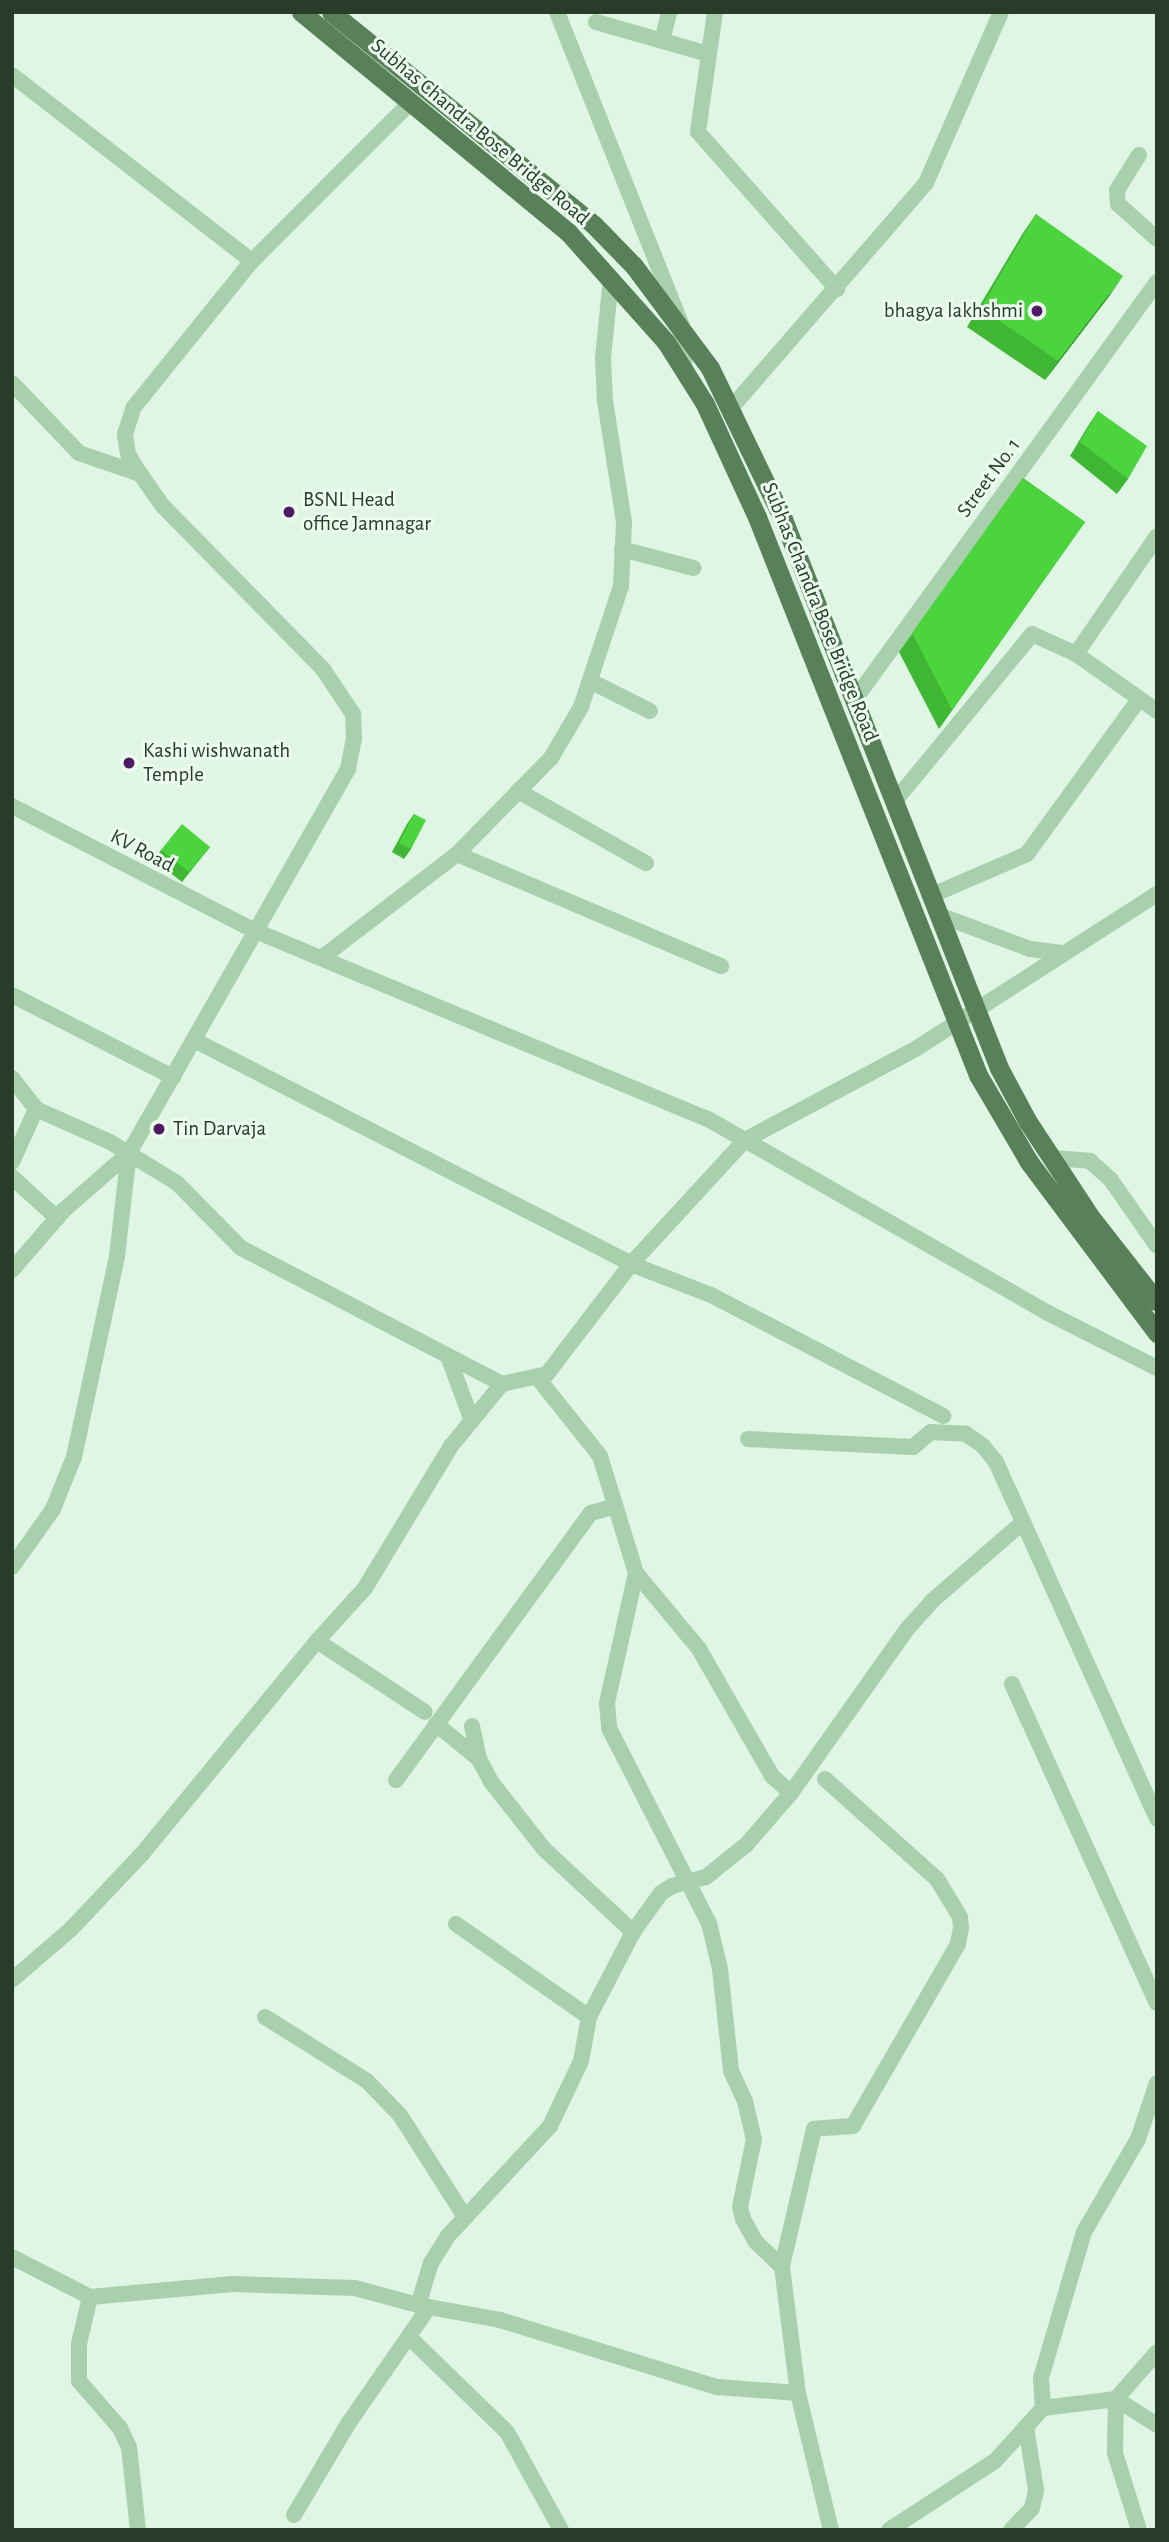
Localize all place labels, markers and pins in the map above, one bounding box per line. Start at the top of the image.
place label: bhagya lakhshmi [884,298,1023,324]
marker: bhagya lakhshmi [1029,303,1045,319]
place label: BSNL Head office Jamnagar [303,487,431,537]
marker: BSNL Head office Jamnagar [281,504,297,520]
place label: Kashi wishwanath Temple [143,738,290,788]
marker: Kashi wishwanath Temple [121,755,137,771]
place label: Tin Darvaja [173,1116,266,1142]
marker: Tin Darvaja [151,1121,167,1137]

